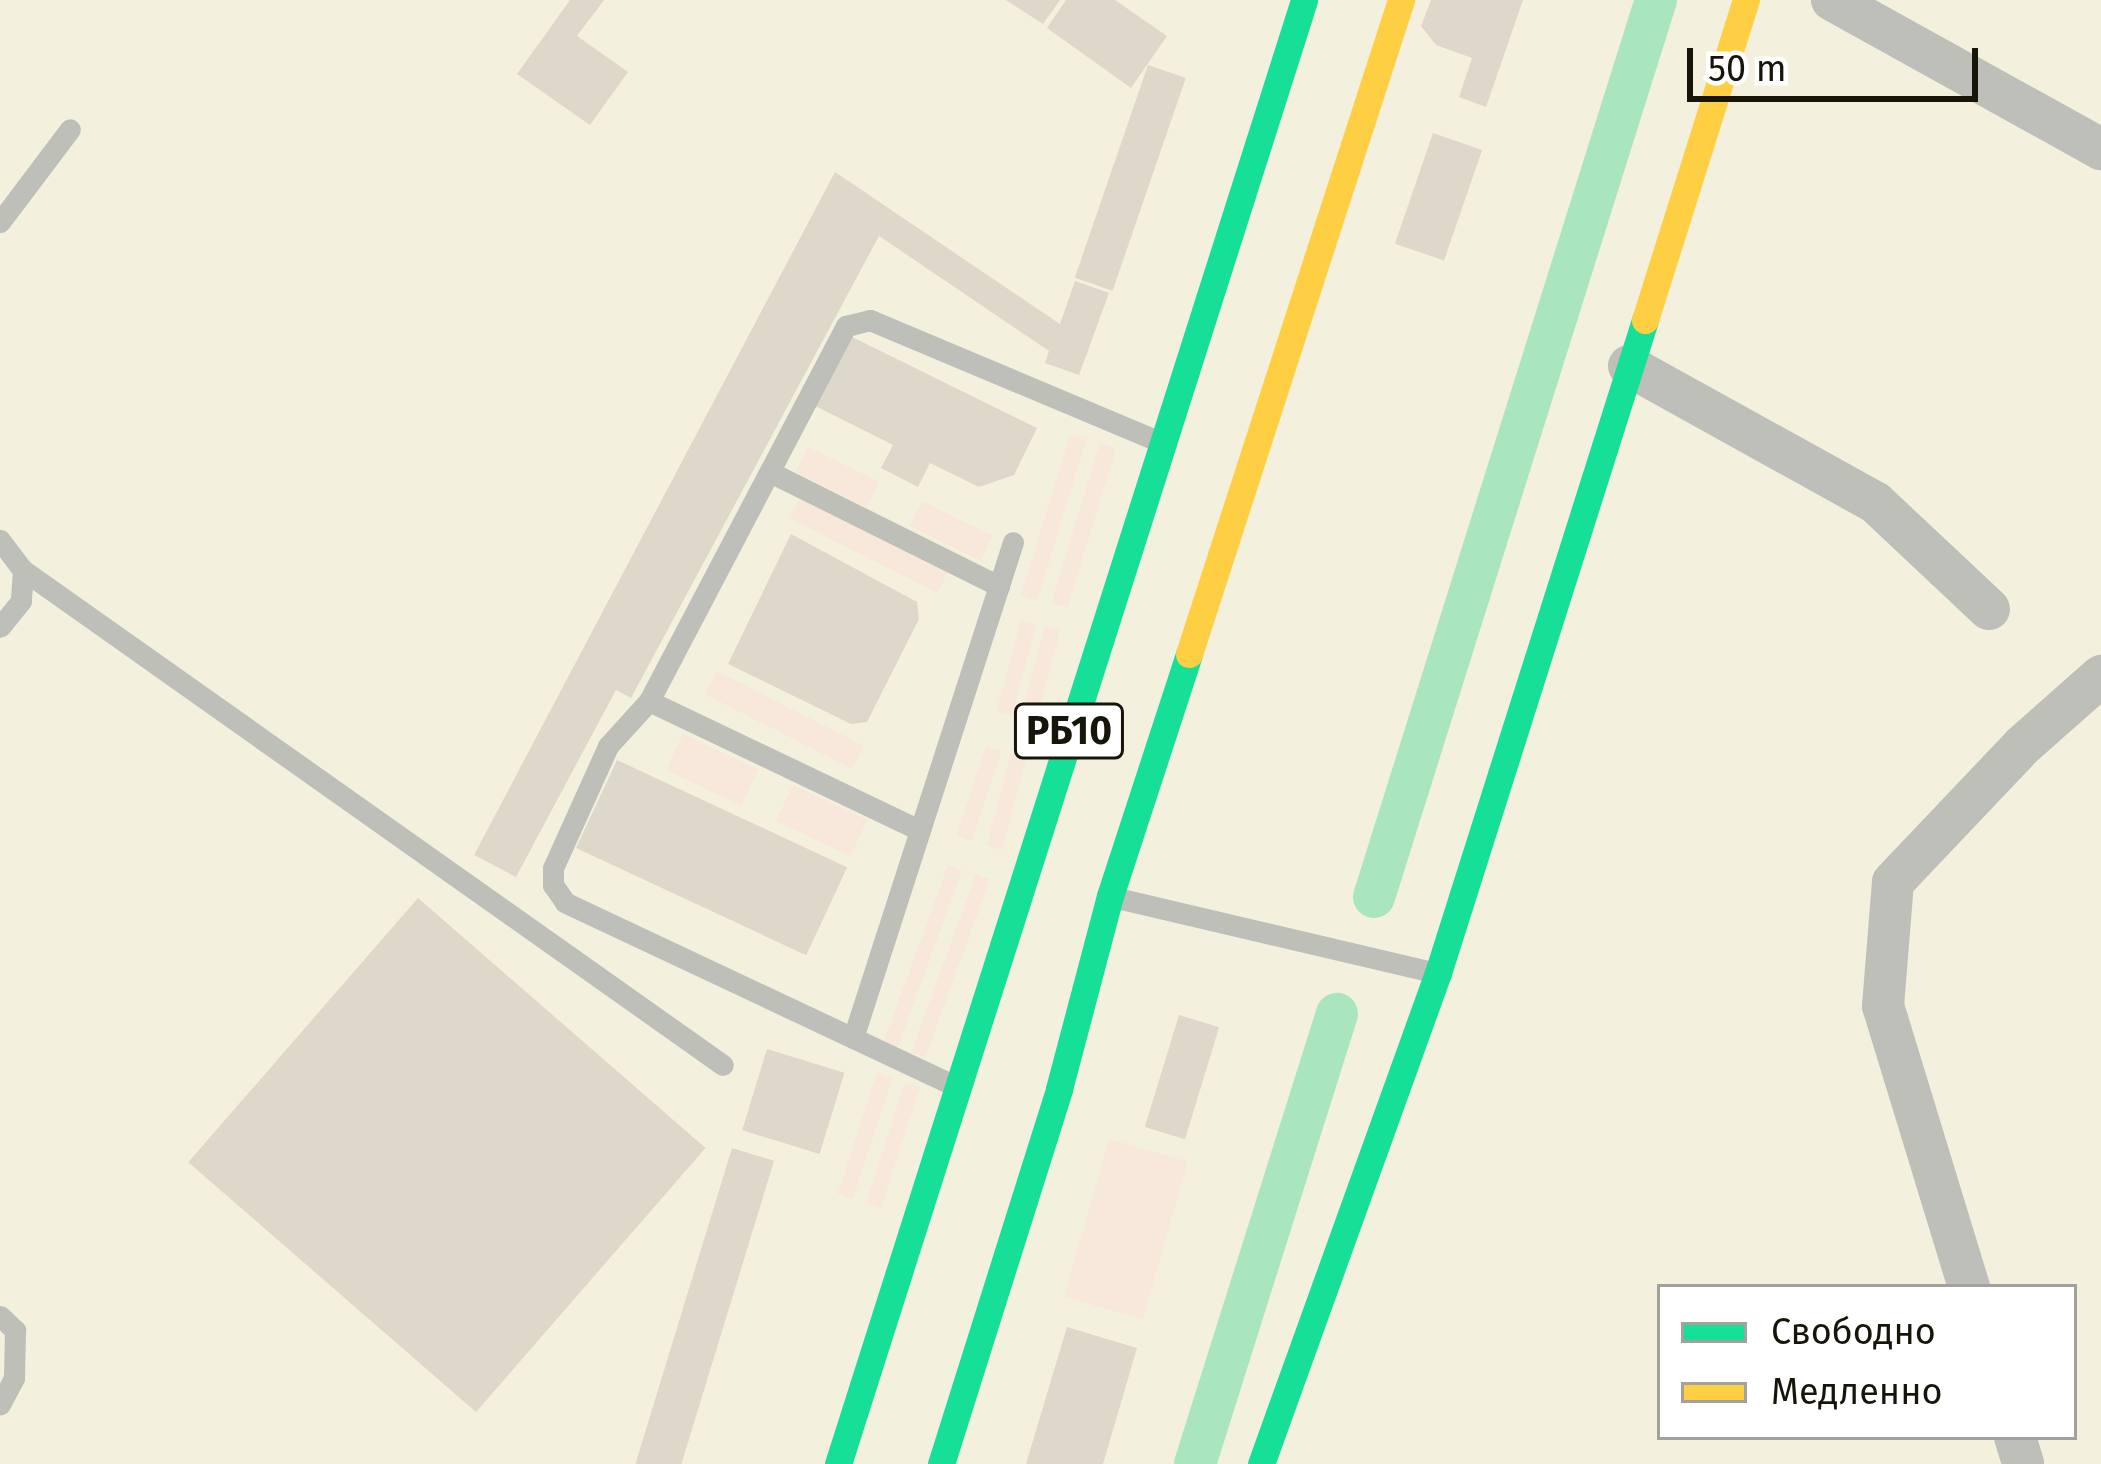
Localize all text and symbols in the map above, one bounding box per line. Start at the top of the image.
scale bar [1693,24,1984,98]
text: 50 m [1708,47,1787,91]
road number: РБ10 [1012,698,1126,764]
legend [1657,1284,2077,1440]
text: Свободно [1771,1310,1936,1354]
text: Медленно [1771,1370,1943,1414]

